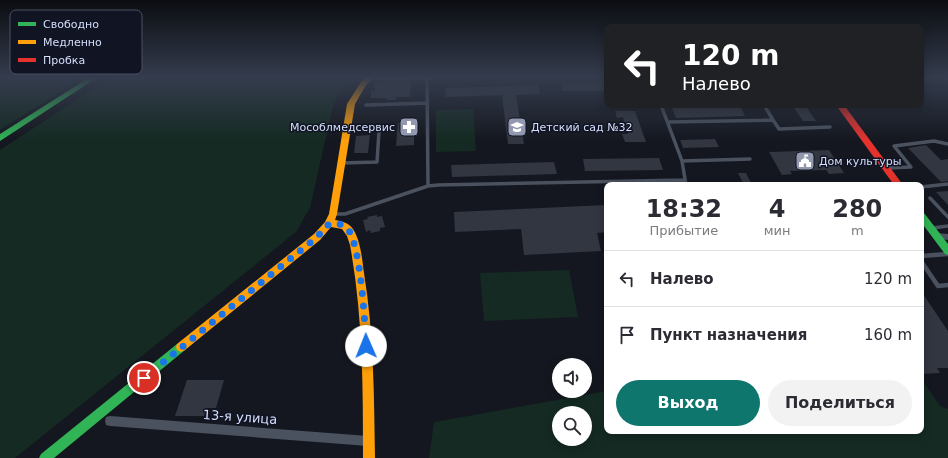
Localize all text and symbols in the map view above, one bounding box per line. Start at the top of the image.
legend [10,10,142,74]
text: Свободно [43,18,99,31]
text: Медленно [43,36,102,49]
text: 120 m [682,39,779,72]
icon: left [616,40,668,92]
text: Пробка [43,54,85,67]
text: Налево [682,73,751,94]
pharmacy icon: Мособлмедсервис [398,116,420,138]
school or university icon: Детский сад №32 [506,116,528,138]
place label: Мособлмедсервис [290,121,395,134]
place label: Детский сад №32 [531,121,633,134]
public building icon: Дом культуры [794,150,816,172]
place label: Дом культуры [819,155,901,168]
text: 18:32 [646,195,722,223]
text: 4 [769,195,785,223]
text: 280 [832,195,882,223]
text: Прибытие [649,223,718,238]
text: мин [764,223,791,238]
text: m [851,223,864,238]
icon: left [616,268,638,290]
text: Налево [650,270,714,288]
text: 120 m [864,270,912,288]
icon: arrive [616,324,638,346]
position arrow [345,325,387,367]
text: Пункт назначения [650,326,807,344]
text: 160 m [864,326,912,344]
map controls [552,358,592,446]
button: sound [552,358,592,398]
pin [127,361,161,395]
icon: arrive [133,367,155,389]
button: Выход [616,380,760,426]
button: Поделиться [768,380,912,426]
button: search [552,406,592,446]
street label: 13-я улица [202,407,278,427]

